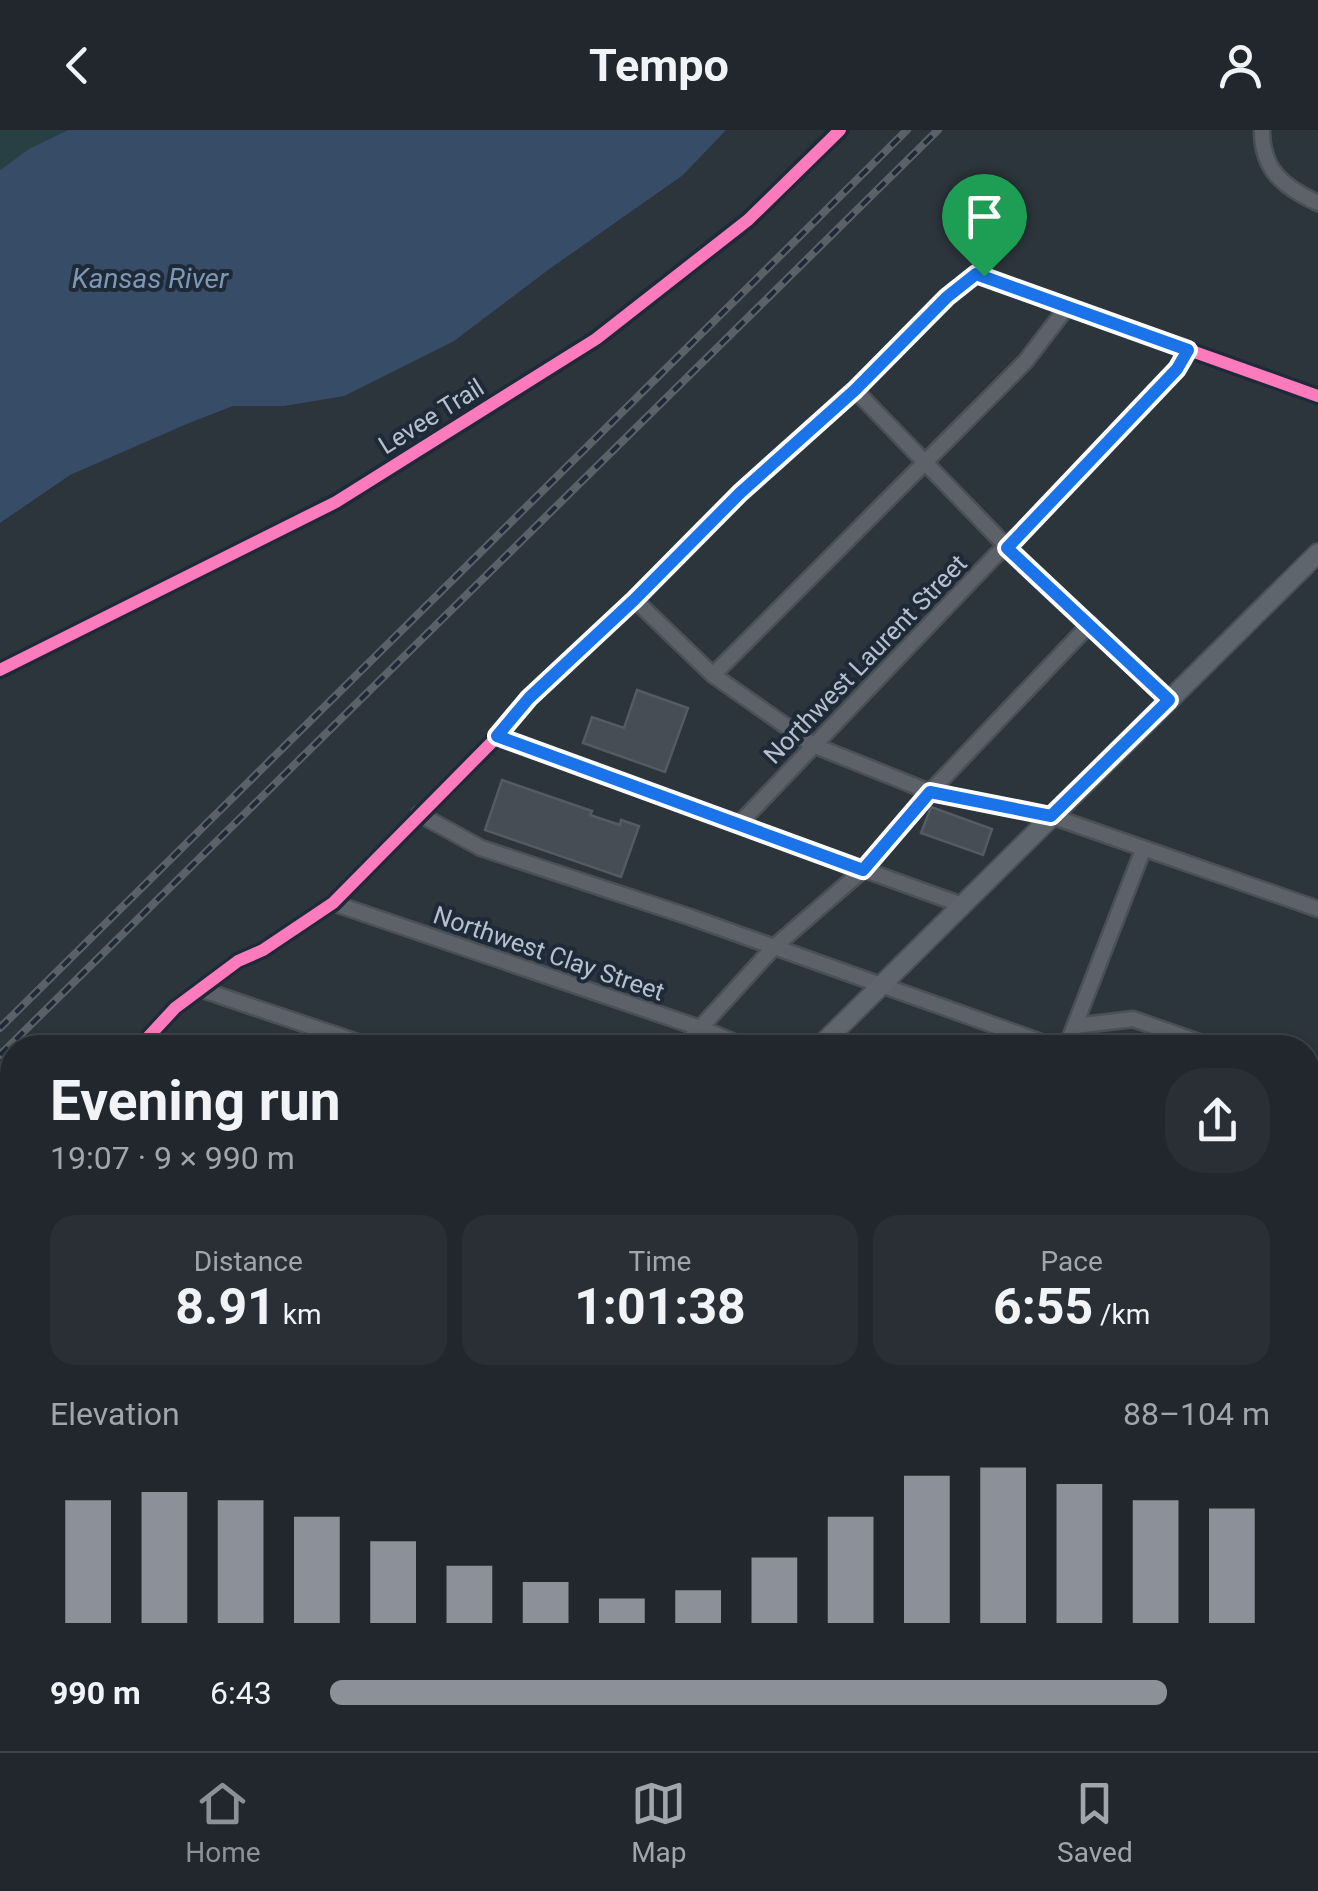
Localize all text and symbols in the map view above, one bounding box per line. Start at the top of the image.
icon: back [50,38,105,93]
icon: person [1213,38,1268,93]
text: Tempo [589,39,729,92]
pin [942,174,1027,277]
icon: arrive [957,189,1012,244]
water label: Kansas River [72,262,229,295]
street label: Levee Trail [373,373,489,460]
street label: Northwest Laurent Street [758,549,973,770]
street label: Northwest Clay Street [430,900,668,1007]
button: share [1165,1068,1270,1173]
text: Evening run [50,1069,341,1133]
text: 19:07 · 9 × 990 m [50,1139,295,1177]
text: Distance [194,1245,303,1278]
text: Time [629,1245,691,1278]
text: Pace [1041,1245,1103,1278]
text: 8.91 [175,1278,276,1336]
text: 1:01:38 [574,1278,746,1336]
text: 6:55 [993,1278,1093,1336]
text: km [276,1298,321,1331]
text: /km [1093,1298,1150,1331]
text: Elevation [50,1395,180,1433]
text: 88–104 m [1123,1395,1270,1433]
text: 990 m [50,1674,141,1712]
text: 6:43 [210,1674,272,1712]
tab: Home [185,1776,261,1869]
tab: Map [631,1776,687,1869]
tab: Saved [1057,1776,1133,1869]

